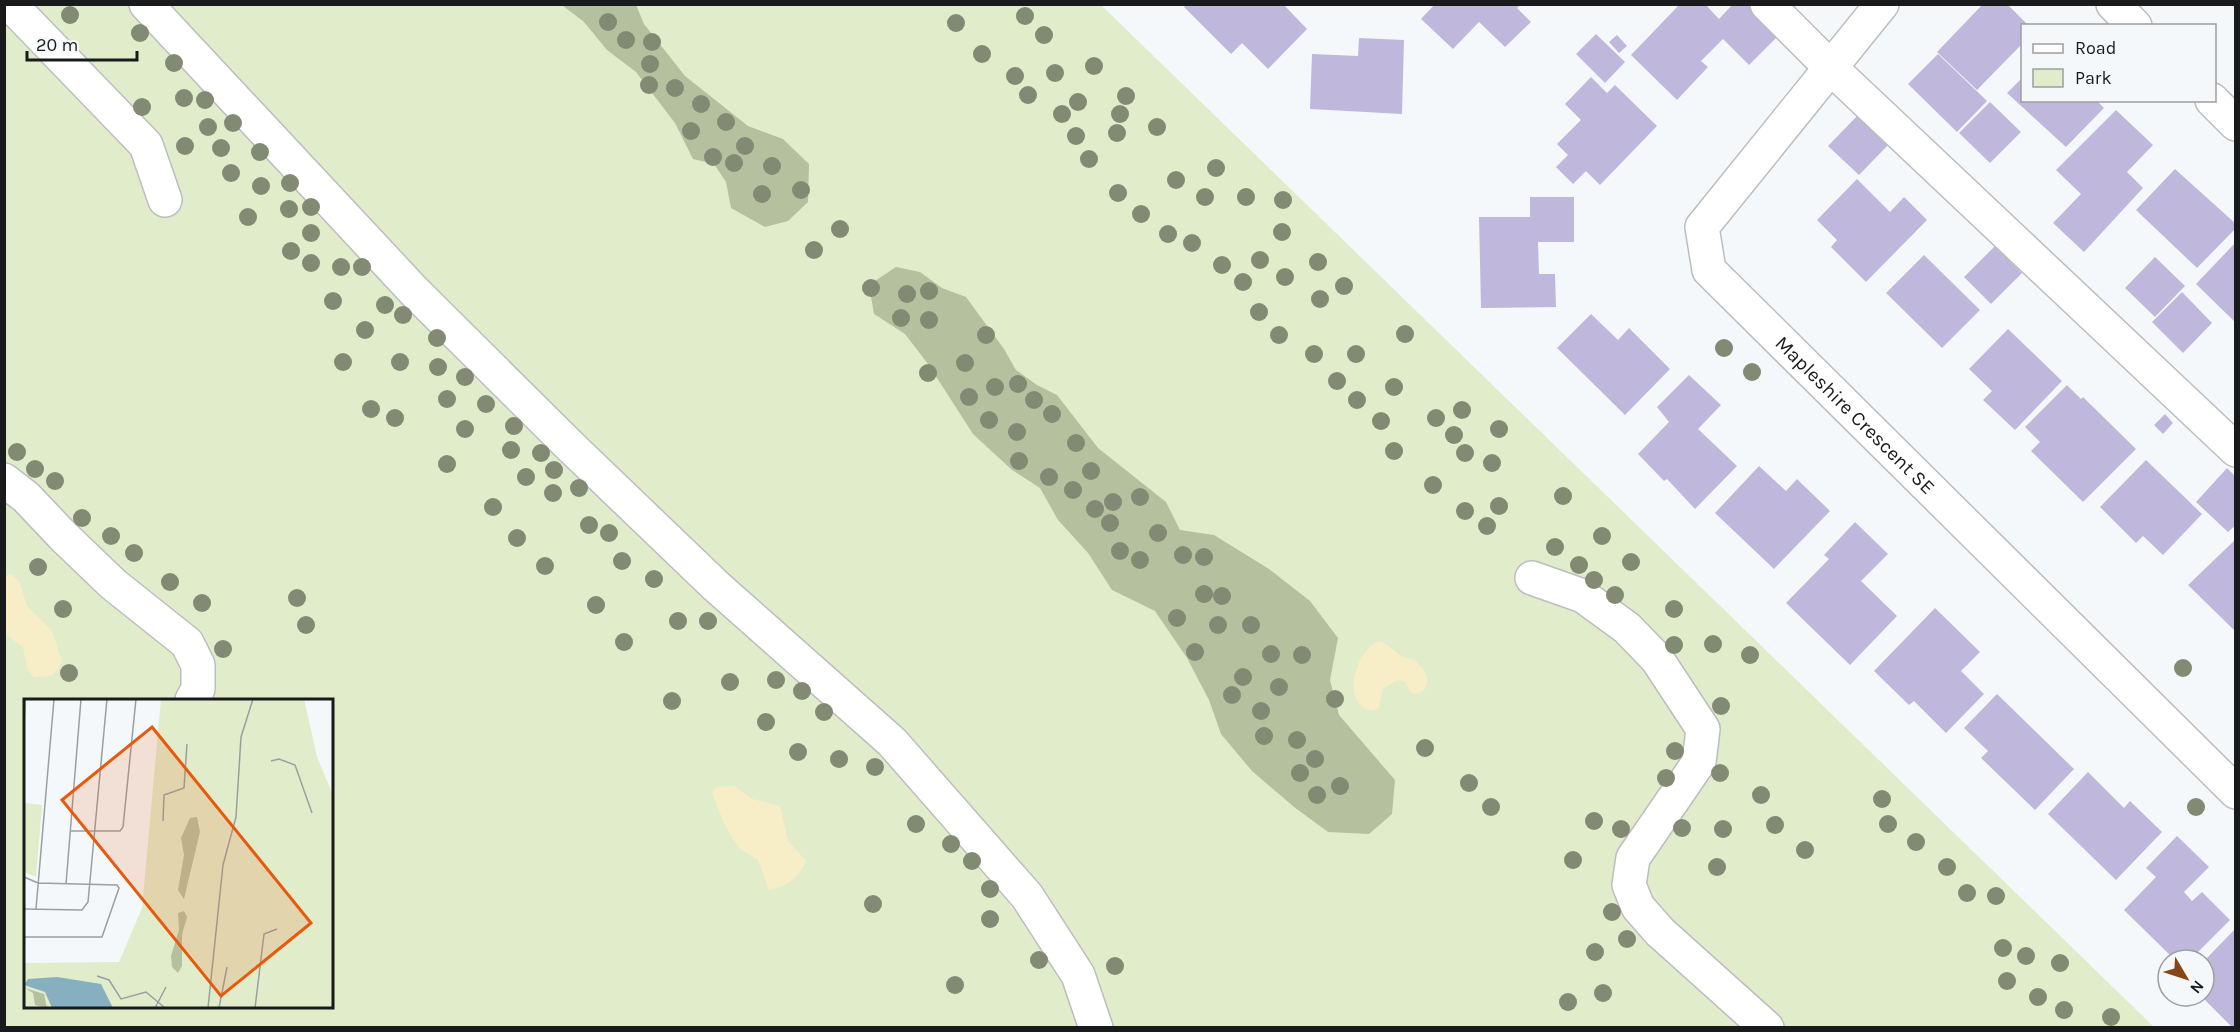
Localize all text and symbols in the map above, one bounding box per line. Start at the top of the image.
scale bar [27,24,136,62]
legend [2021,24,2216,102]
text: 20 m [36,34,78,56]
text: Road [2075,37,2116,59]
text: Park [2075,67,2112,89]
street label: Mapleshire Crescent SE [1771,331,1940,499]
inset map [24,699,333,1008]
north arrow [2156,948,2216,1008]
text: N [2186,977,2208,998]

